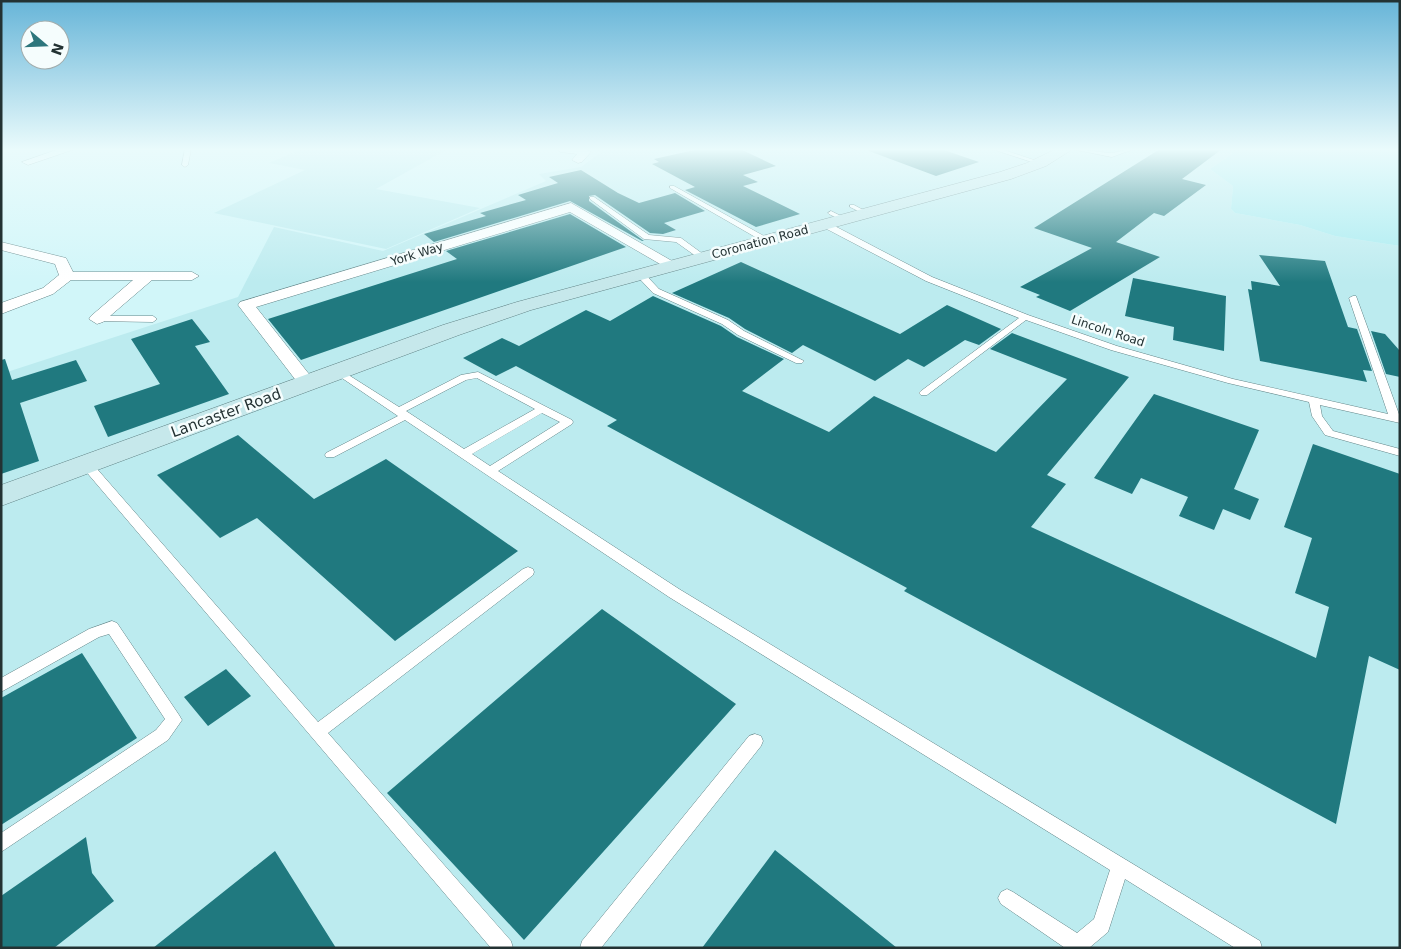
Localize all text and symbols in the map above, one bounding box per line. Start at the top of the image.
north arrow [20,20,70,70]
text: N [48,41,67,57]
street label: Coronation Road [710,222,810,262]
street label: York Way [388,239,445,269]
street label: Lincoln Road [1069,313,1147,349]
street label: Lancaster Road [168,385,284,441]

